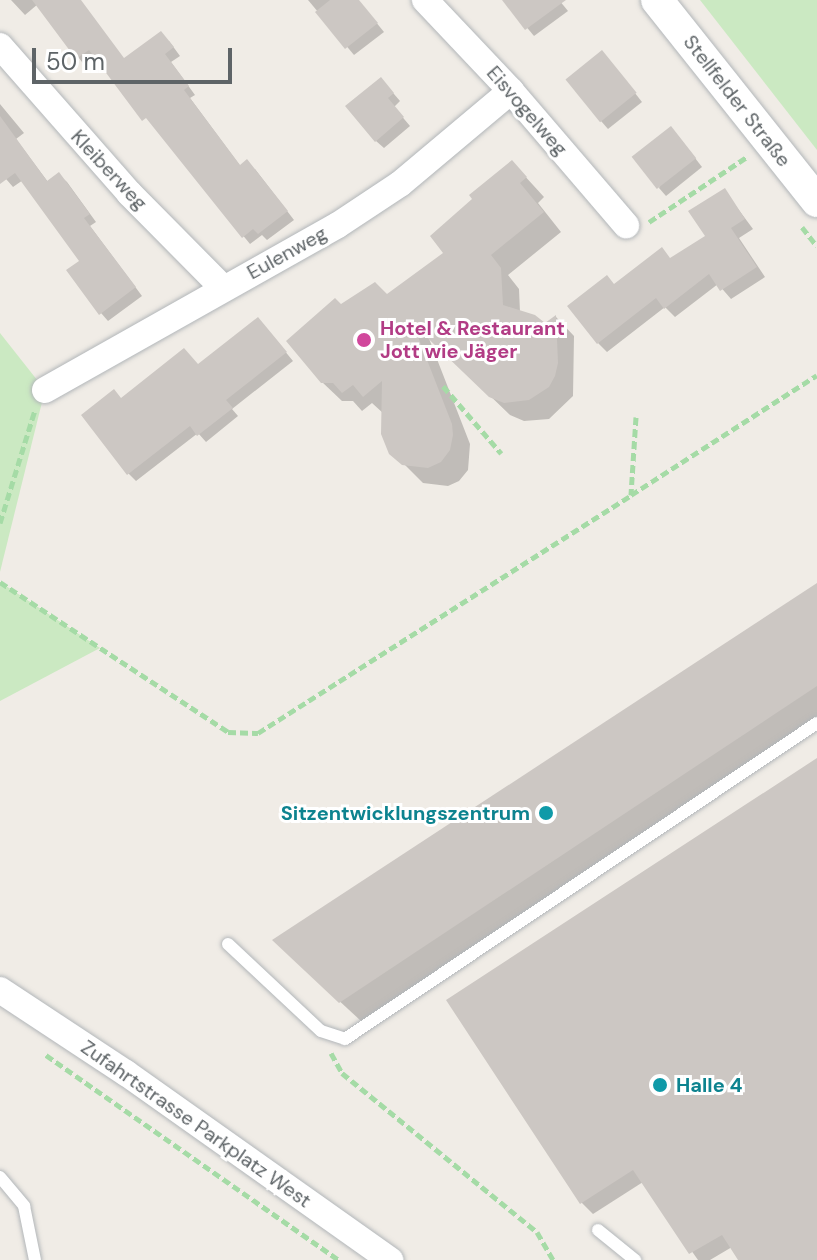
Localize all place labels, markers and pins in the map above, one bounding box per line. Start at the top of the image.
place label: Hotel & Restaurant Jott wie Jäger [380,316,565,363]
marker: Hotel & Restaurant Jott wie Jäger [355,331,373,349]
place label: Sitzentwicklungszentrum [281,801,530,825]
marker: Sitzentwicklungszentrum [537,804,555,822]
place label: Halle 4 [676,1073,742,1097]
marker: Halle 4 [651,1076,669,1094]

